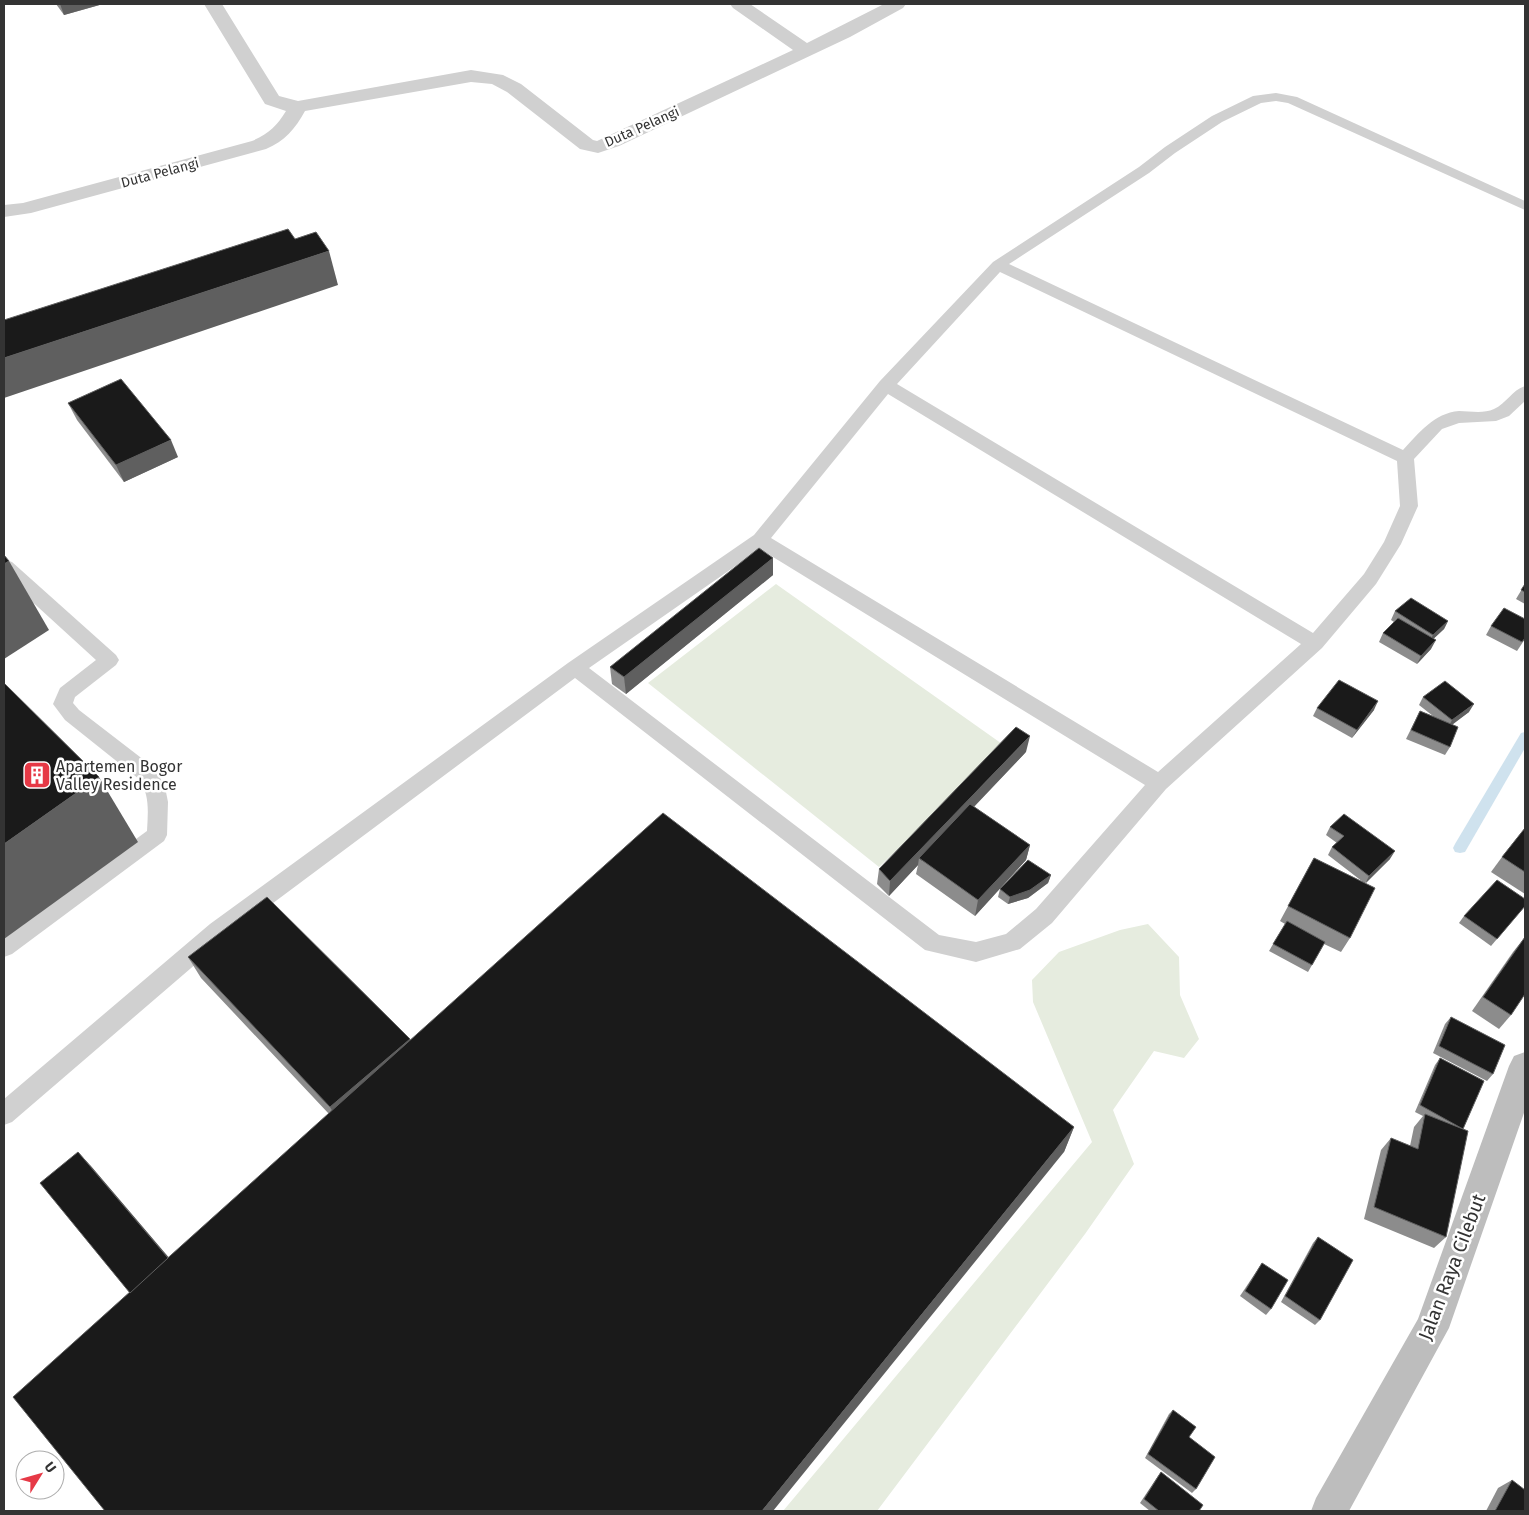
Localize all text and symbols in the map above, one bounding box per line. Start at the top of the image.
street label: Duta Pelangi [602,103,682,151]
street label: Duta Pelangi [119,154,201,192]
place label: Apartemen Bogor Valley Residence [56,757,183,794]
building icon: Apartemen Bogor Valley Residence [22,760,52,790]
street label: Jalan Raya Cilebut [1414,1191,1491,1343]
north arrow [15,1450,65,1500]
text: U [40,1459,60,1476]

